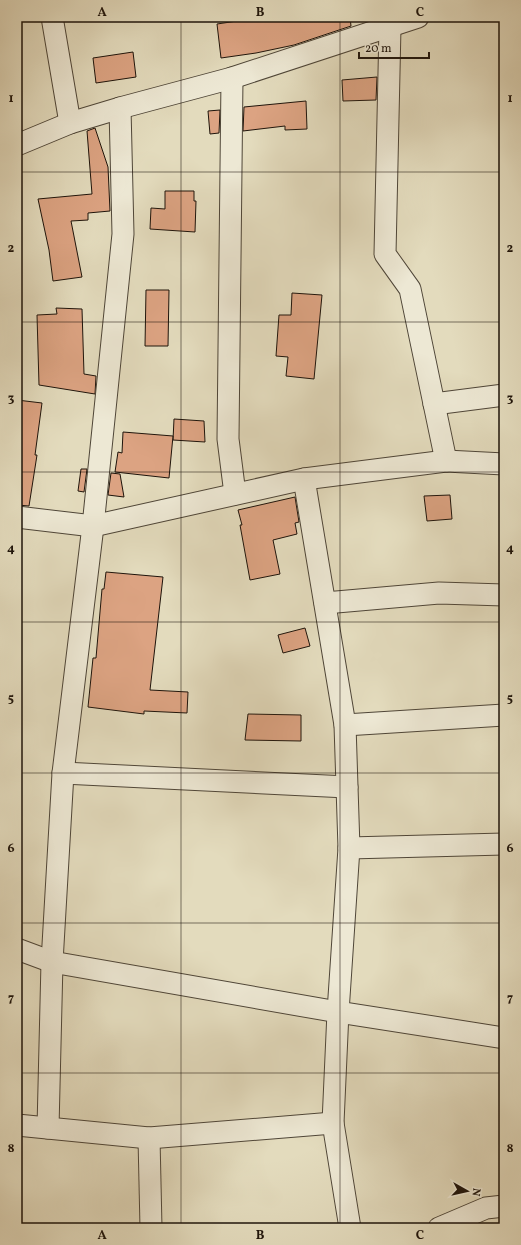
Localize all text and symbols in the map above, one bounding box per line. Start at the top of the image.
text: A [97,4,107,22]
text: B [256,4,265,22]
text: C [416,4,424,22]
scale bar [359,34,429,60]
text: 20 m [365,41,392,57]
text: 1 [8,90,14,108]
text: 1 [507,90,513,108]
text: 2 [8,240,15,258]
text: 2 [507,240,514,258]
text: 3 [8,390,15,408]
text: 3 [507,390,514,408]
text: 4 [7,540,15,558]
text: 4 [506,540,514,558]
text: 5 [8,690,14,708]
text: 5 [507,690,513,708]
text: 6 [7,840,15,858]
text: 6 [506,840,514,858]
text: 7 [8,990,14,1008]
text: 7 [507,990,513,1008]
text: 8 [7,1140,15,1158]
text: 8 [506,1140,514,1158]
north arrow [447,1171,487,1211]
text: N [467,1187,483,1197]
text: A [97,1227,107,1245]
text: B [256,1227,265,1245]
text: C [416,1227,424,1245]

